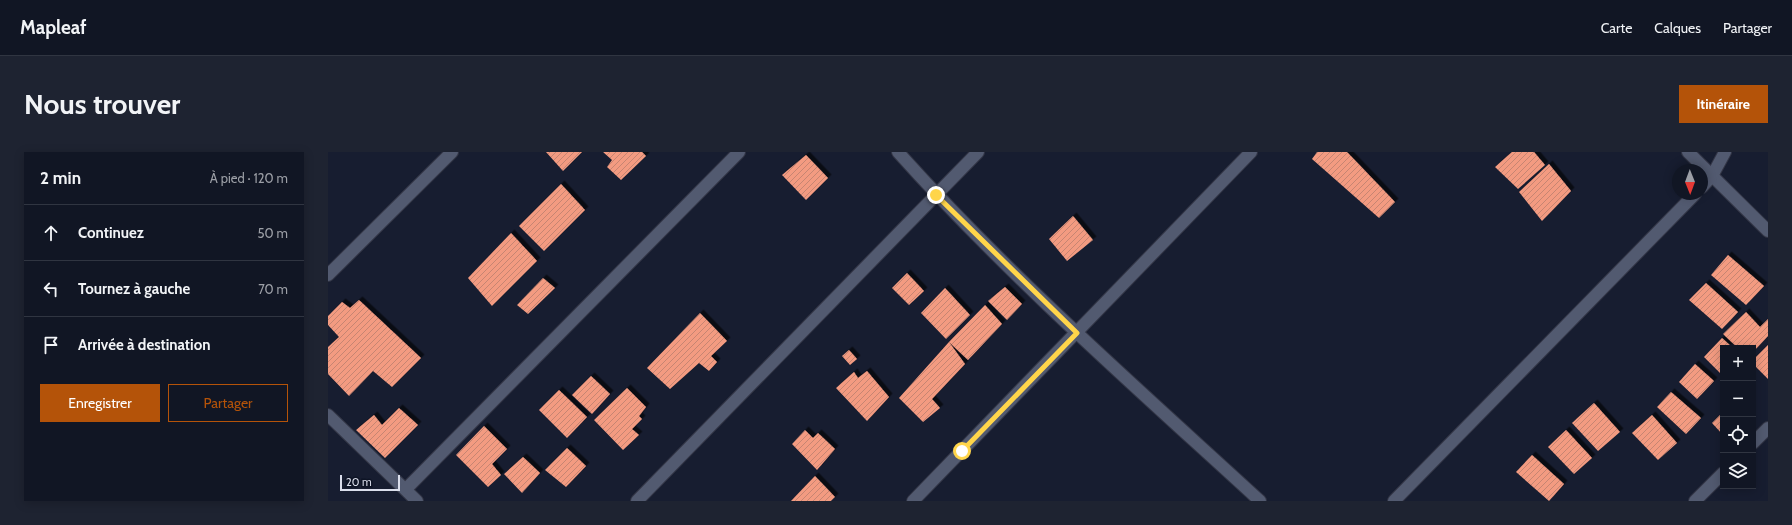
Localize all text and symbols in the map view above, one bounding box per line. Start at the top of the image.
text: Mapleaf [20,16,87,39]
text: Carte [1601,19,1632,37]
text: Calques [1654,19,1701,37]
text: Partager [1723,19,1772,37]
button: Itinéraire [1679,85,1768,123]
text: Nous trouver [24,87,180,121]
north arrow [1672,164,1708,200]
text: 2 min [40,168,81,188]
text: À pied · 120 m [210,170,288,186]
route end [927,186,945,204]
icon: ahead [40,222,62,244]
text: Continuez [78,224,144,242]
text: 50 m [258,225,288,241]
icon: left [40,278,62,300]
text: Tournez à gauche [78,280,190,298]
text: 70 m [258,281,288,297]
icon: arrive [40,334,62,356]
text: Arrivée à destination [78,336,210,354]
map controls [1720,345,1756,489]
button: + [1720,345,1756,381]
button: − [1720,381,1756,417]
button: Enregistrer [40,384,160,422]
button: Partager [168,384,288,422]
button: locate [1720,417,1756,453]
route start [953,442,971,460]
button: layers [1720,453,1756,489]
scale bar [340,473,400,492]
text: 20 m [346,475,372,489]

